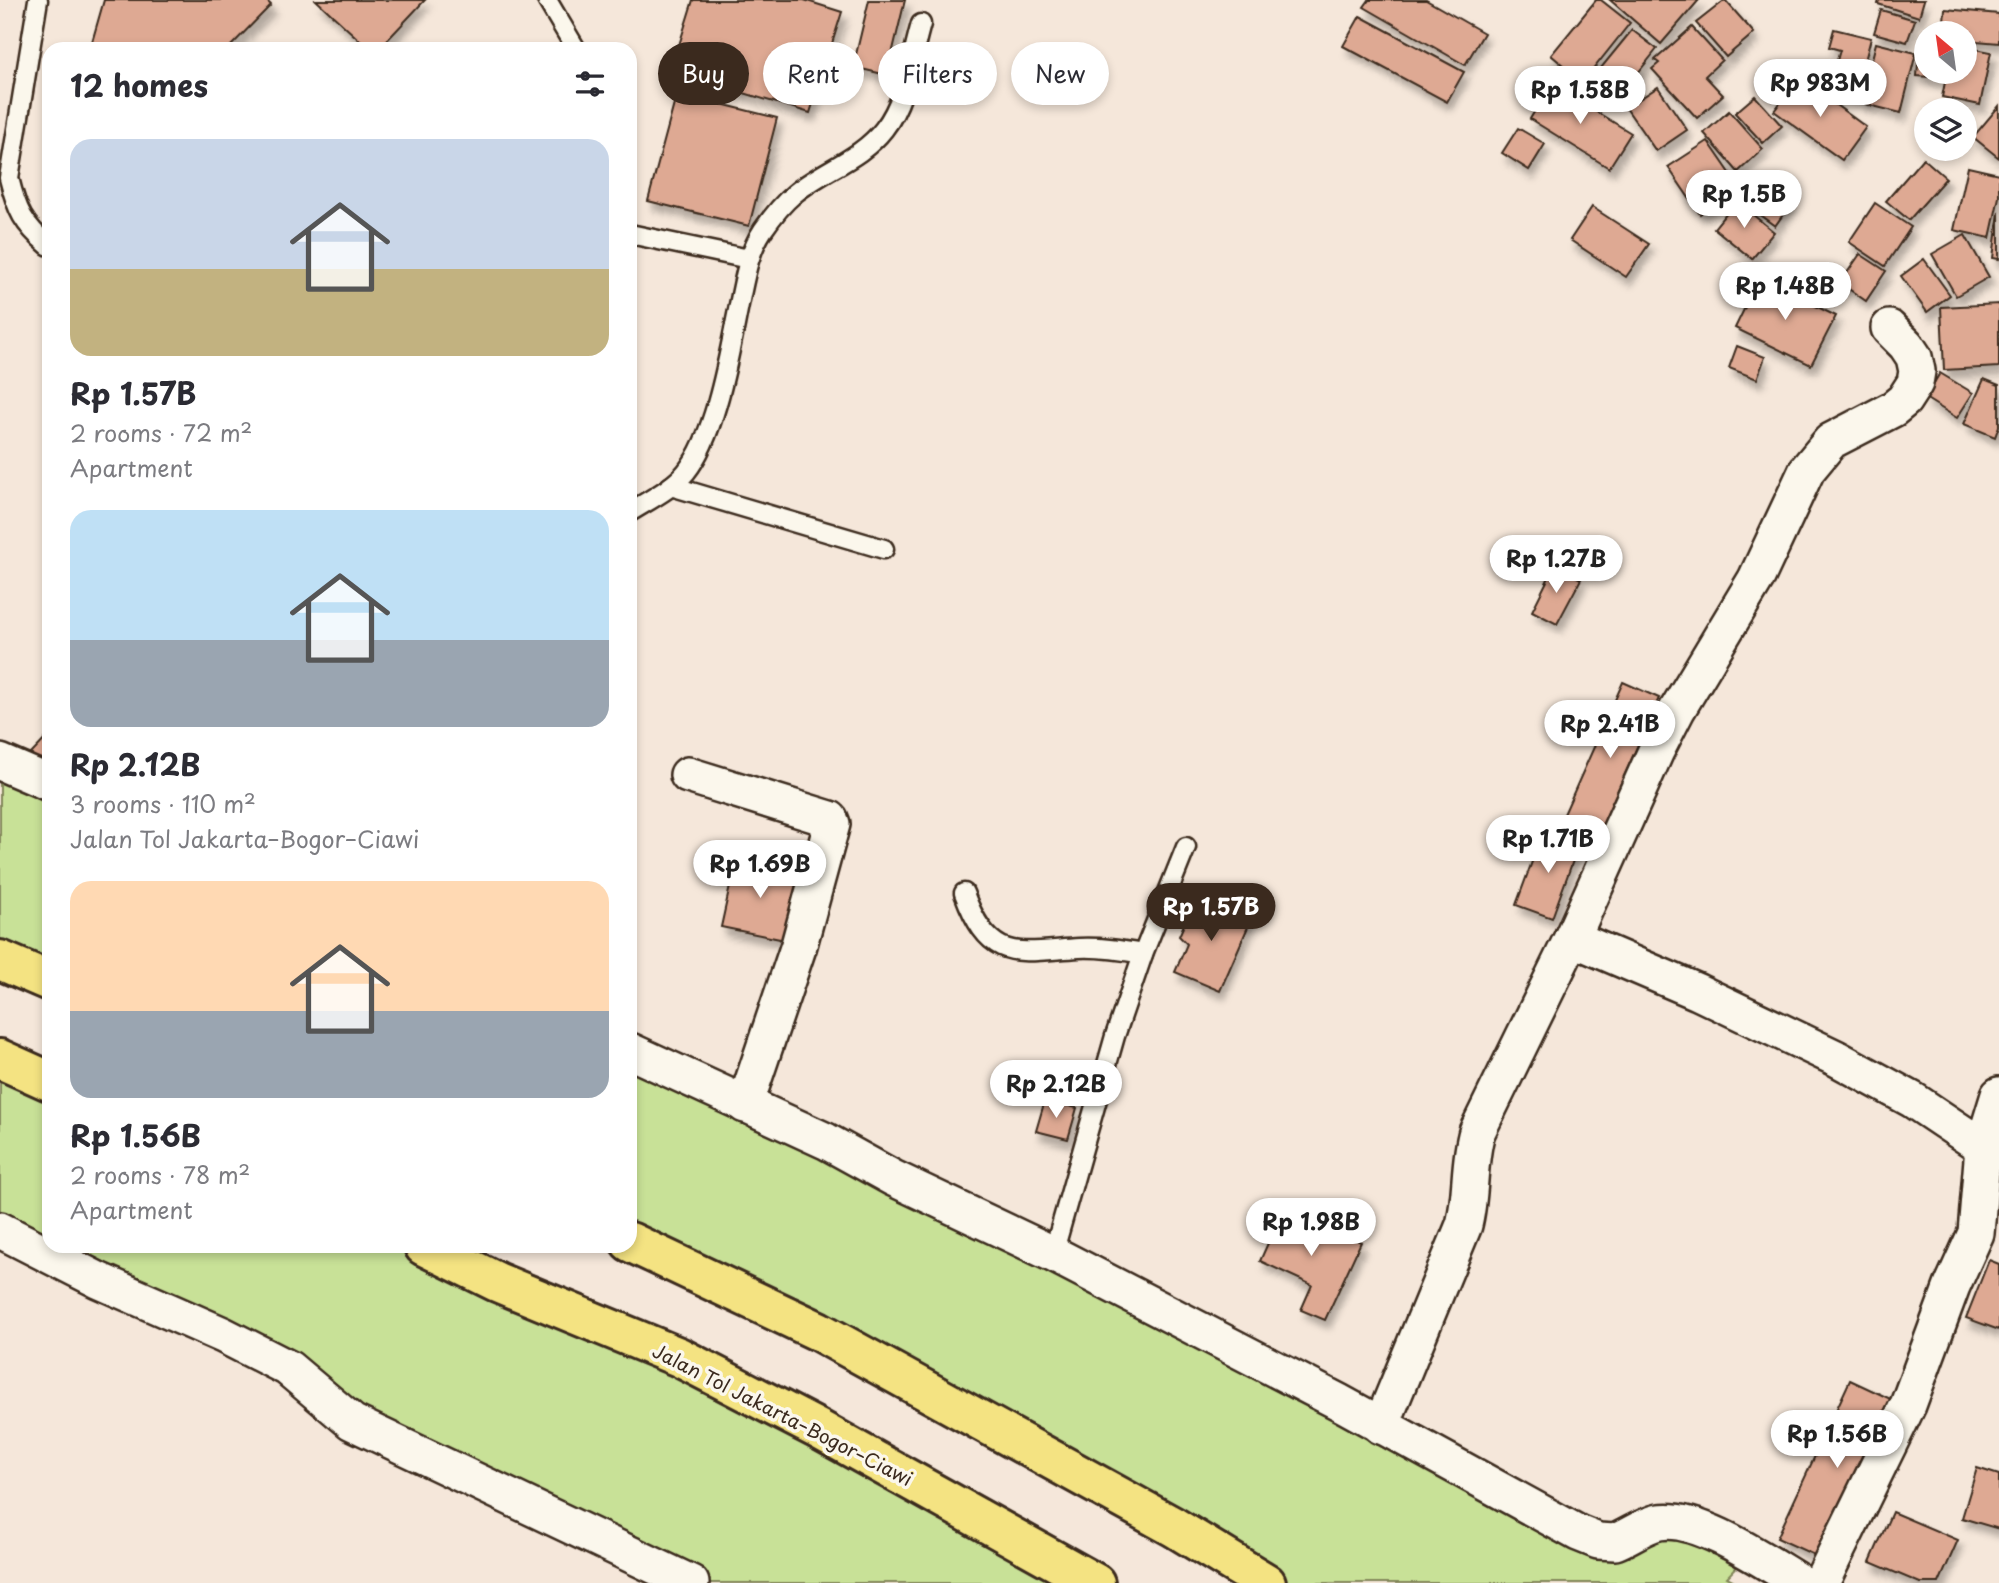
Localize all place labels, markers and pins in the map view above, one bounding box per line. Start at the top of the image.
pin: Rp 983M [1755,60,1885,119]
pin: Rp 1.58B [1508,66,1652,126]
pin: Rp 1.5B [1679,170,1809,230]
pin: Rp 1.48B [1713,262,1857,322]
pin: Rp 1.27B [1484,536,1628,595]
pin: Rp 2.41B [1538,700,1682,760]
pin: Rp 1.71B [1476,816,1620,875]
pin: Rp 1.69B [688,841,832,900]
pin: Rp 1.57B [1139,884,1283,943]
pin: Rp 2.12B [984,1060,1128,1120]
pin: Rp 1.98B [1239,1198,1383,1258]
pin: Rp 1.56B [1765,1410,1909,1470]

